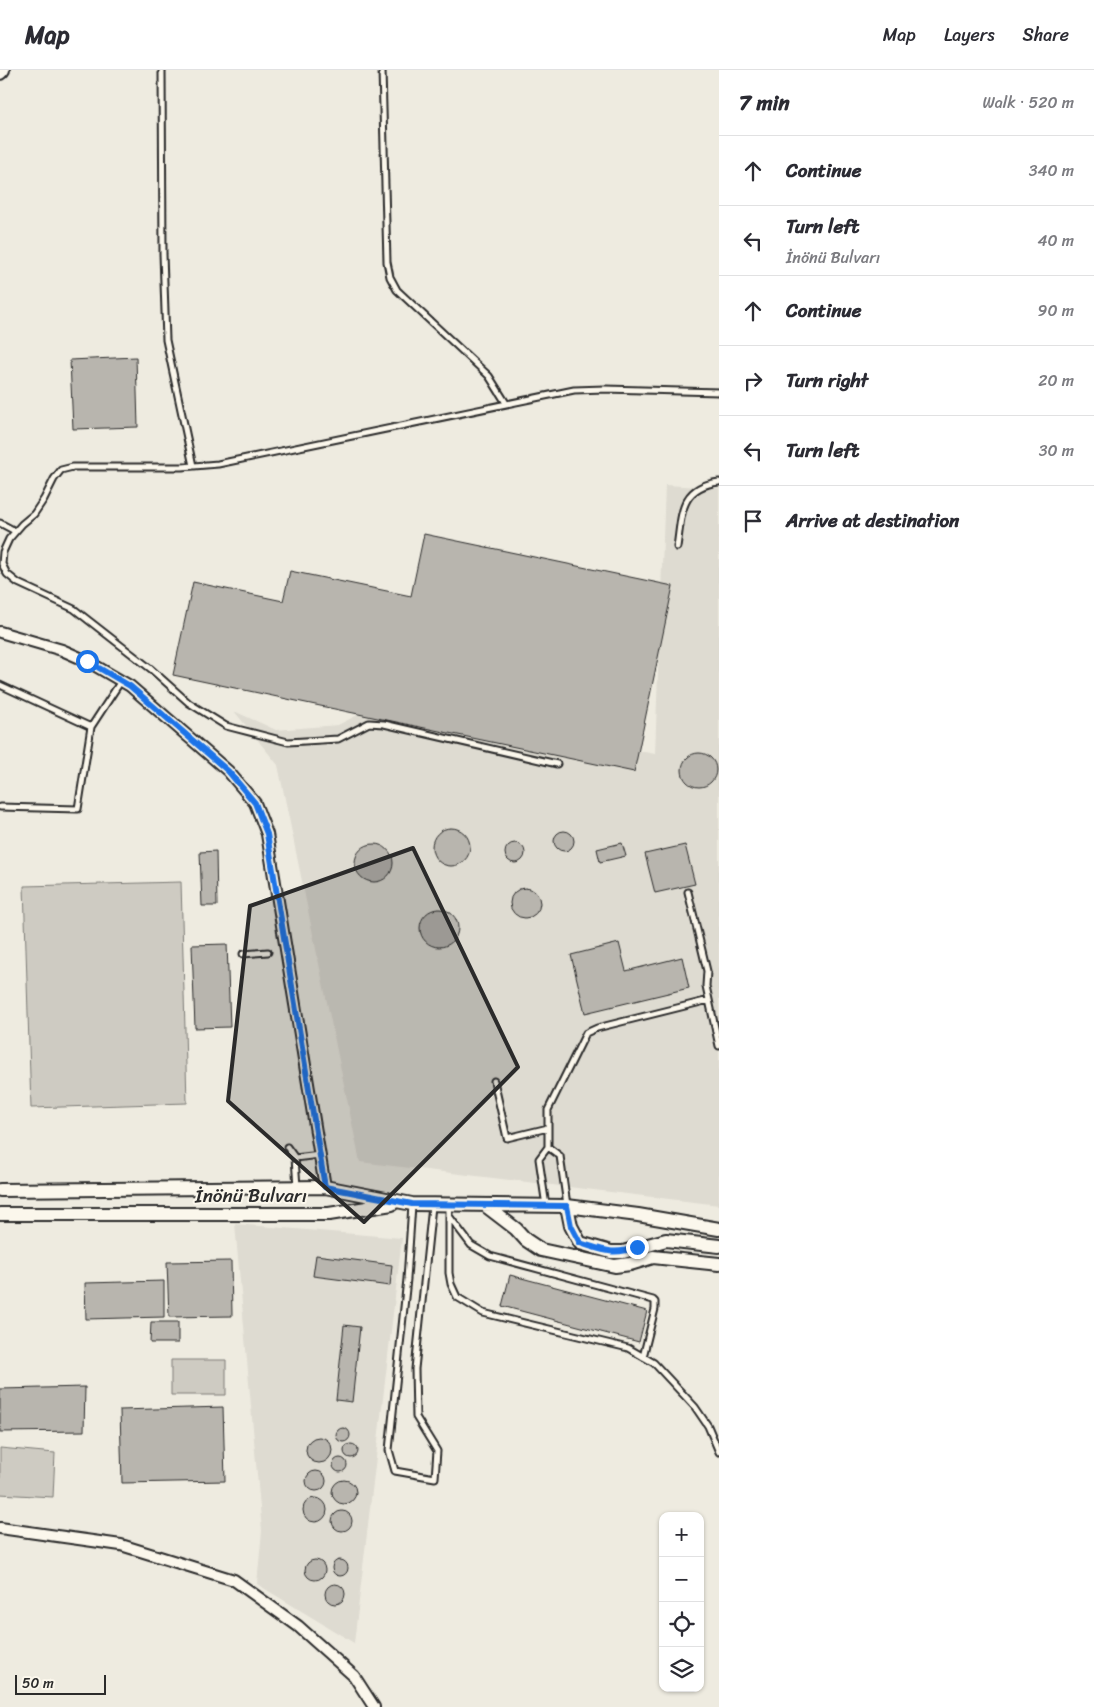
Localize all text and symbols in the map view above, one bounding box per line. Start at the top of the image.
text: Map [25,14,69,56]
text: Map [883,19,916,51]
text: Layers [944,19,995,51]
text: Share [1023,19,1069,51]
text: 7 min [739,84,790,122]
text: Walk · 520 m [982,88,1074,117]
text: Continue [786,154,862,187]
text: 340 m [1029,156,1074,185]
icon: ahead [739,157,767,185]
text: Turn left [786,210,859,243]
text: 40 m [1037,226,1074,255]
icon: left [739,227,767,255]
text: İnönü Bulvarı [786,243,880,272]
text: Continue [786,294,862,327]
text: 90 m [1038,296,1074,325]
icon: ahead [739,297,767,325]
text: Turn right [786,364,868,397]
text: 20 m [1038,366,1074,395]
icon: right [739,367,767,395]
text: Turn left [786,434,859,467]
text: 30 m [1039,436,1074,465]
icon: left [739,437,767,465]
text: Arrive at destination [786,504,959,537]
icon: arrive [739,507,767,535]
route start [76,650,99,673]
street label: İnönü Bulvarı [194,1179,307,1212]
route end [626,1236,649,1259]
map controls [659,1512,704,1692]
button: + [659,1512,704,1557]
button: − [659,1557,704,1602]
button: locate [659,1602,704,1647]
button: layers [659,1647,704,1692]
text: 50 m [22,1671,54,1696]
scale bar [15,1672,106,1695]

